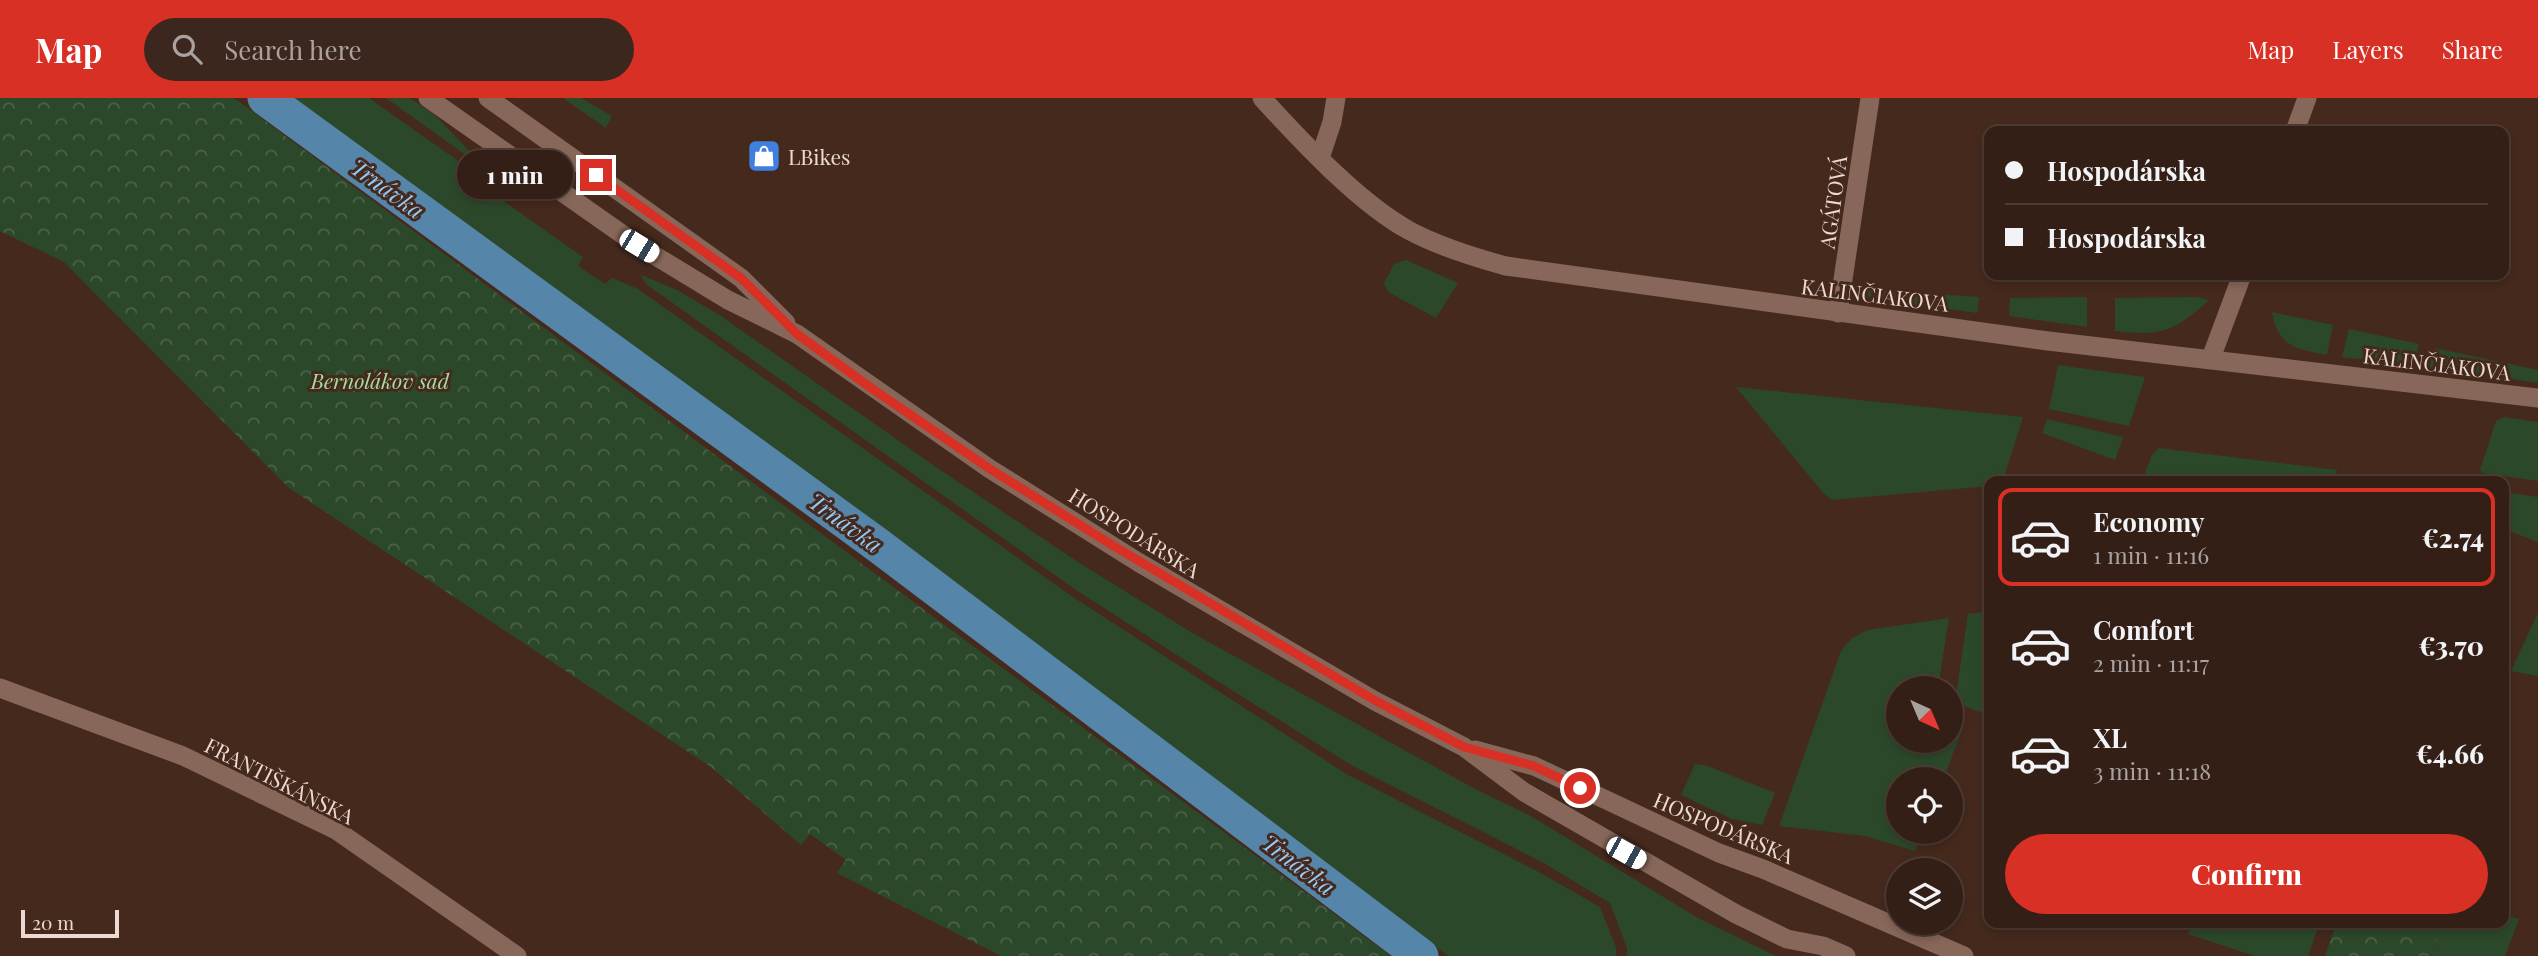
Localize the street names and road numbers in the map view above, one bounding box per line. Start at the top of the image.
street label: AGÁTOVÁ [1811,153,1852,251]
street label: KALINČIAKOVA [1800,271,1951,317]
street label: KALINČIAKOVA [2362,340,2513,386]
street label: HOSPODÁRSKA [1064,480,1207,584]
street label: FRANTIŠKÁNSKA [200,730,360,830]
street label: HOSPODÁRSKA [1650,785,1799,869]

